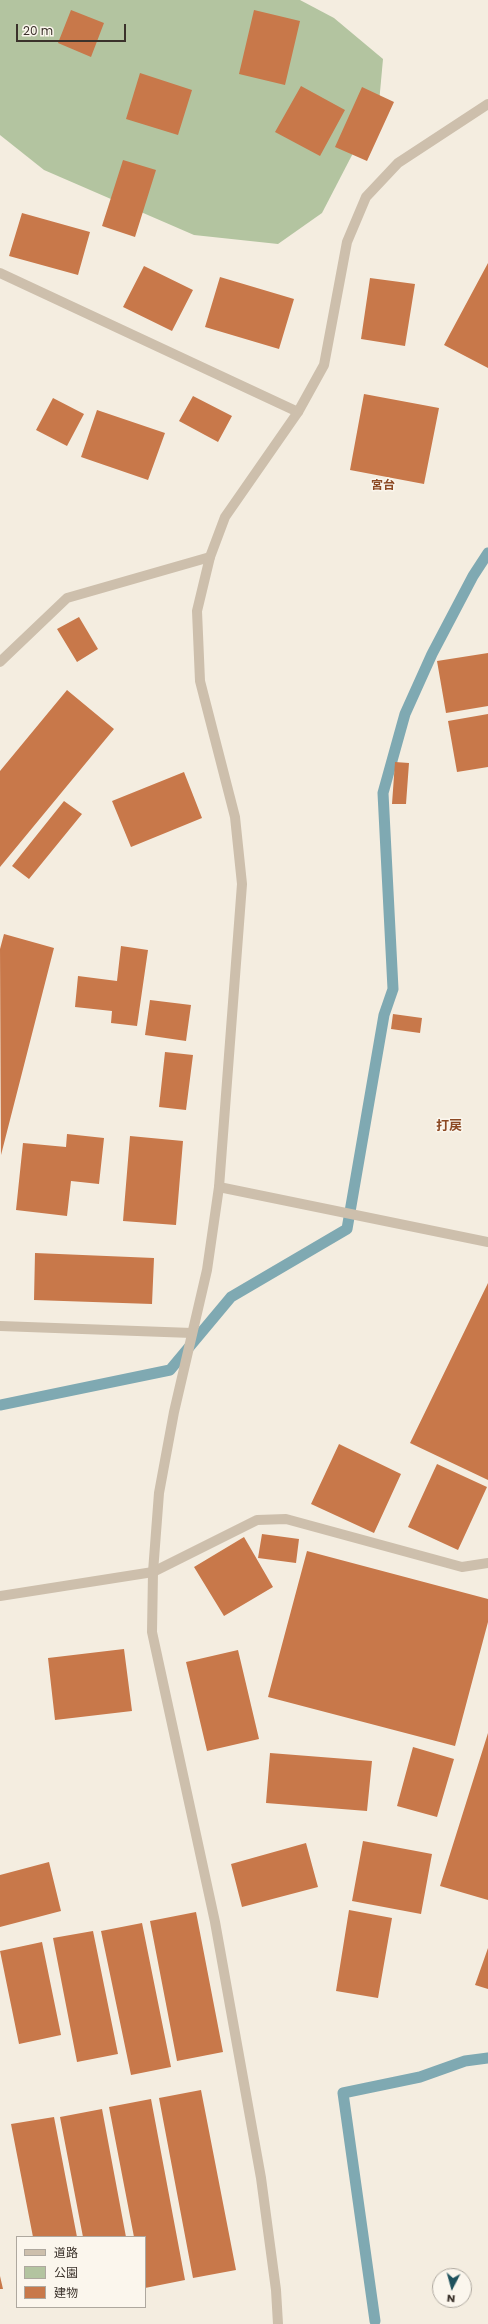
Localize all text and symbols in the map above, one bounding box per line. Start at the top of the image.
scale bar [18,16,128,42]
text: 20 m [23,22,53,39]
district label: 宮台 [371,479,395,493]
district label: 打戻 [436,1119,462,1135]
legend [16,2236,146,2308]
text: 道路 [54,2244,78,2261]
text: 公園 [54,2264,78,2281]
north arrow [432,2268,472,2308]
text: 建物 [54,2284,78,2301]
text: N [446,2291,456,2307]

